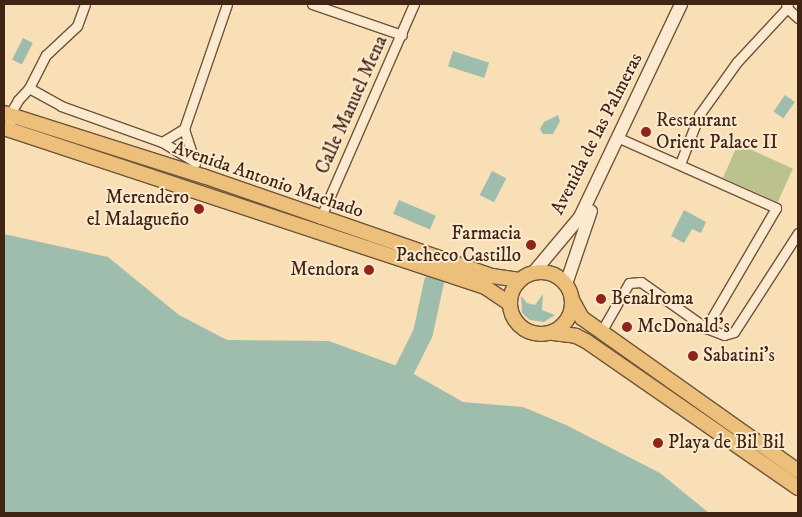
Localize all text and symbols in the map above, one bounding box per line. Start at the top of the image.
street label: Calle Manuel Mena [311,32,393,178]
street label: Avenida de las Palmeras [546,49,648,219]
place label: Restaurant Orient Palace II [656,110,778,154]
marker: Restaurant Orient Palace II [640,126,652,138]
street label: Avenida Antonio Machado [170,137,366,223]
place label: Merendero el Malagueño [87,187,189,231]
marker: Merendero el Malagueño [193,203,205,215]
place label: Farmacia Pacheco Castillo [396,223,521,267]
marker: Farmacia Pacheco Castillo [525,239,537,251]
place label: Mendora [290,259,359,281]
marker: Mendora [363,264,375,276]
place label: Benalroma [611,288,693,310]
marker: Benalroma [595,293,607,305]
place label: McDonald's [637,316,730,338]
marker: McDonald's [621,321,633,333]
place label: Sabatini's [703,345,775,367]
marker: Sabatini's [687,350,699,362]
place label: Playa de Bil Bil [668,432,784,454]
marker: Playa de Bil Bil [652,437,664,449]

